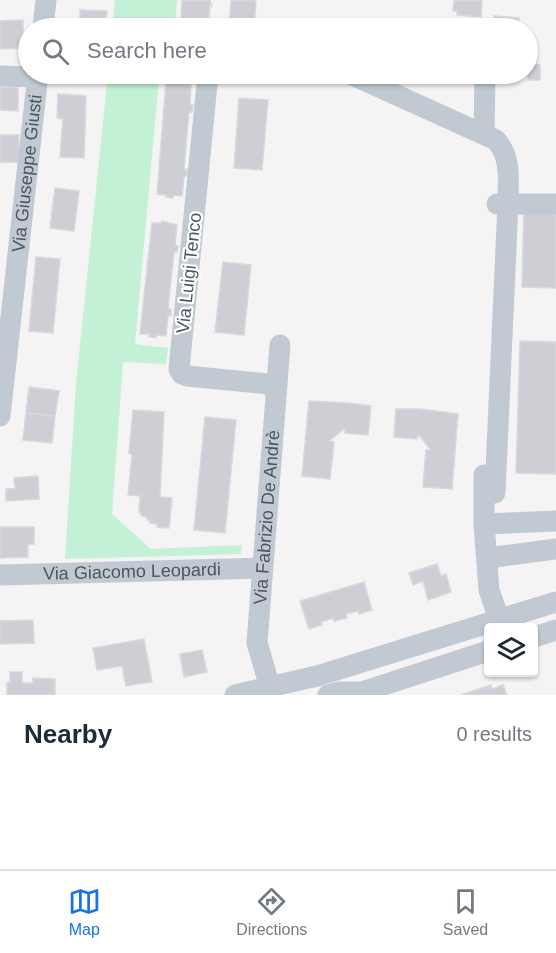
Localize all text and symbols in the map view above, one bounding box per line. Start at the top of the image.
search box [18,18,538,84]
icon: search [39,35,72,68]
text: Search here [87,38,207,63]
street label: Via Giuseppe Giusti [8,93,46,254]
street label: Via Luigi Tenco [173,212,205,334]
street label: Via Fabrizio De Andrè [250,429,283,605]
street label: Via Giacomo Leopardi [43,559,221,584]
map controls [484,623,538,677]
button: layers [484,623,538,677]
text: Nearby [24,719,112,749]
text: 0 results [456,723,532,745]
tab: Map [68,885,101,939]
tab: Directions [236,885,307,939]
tab: Saved [443,885,488,939]

